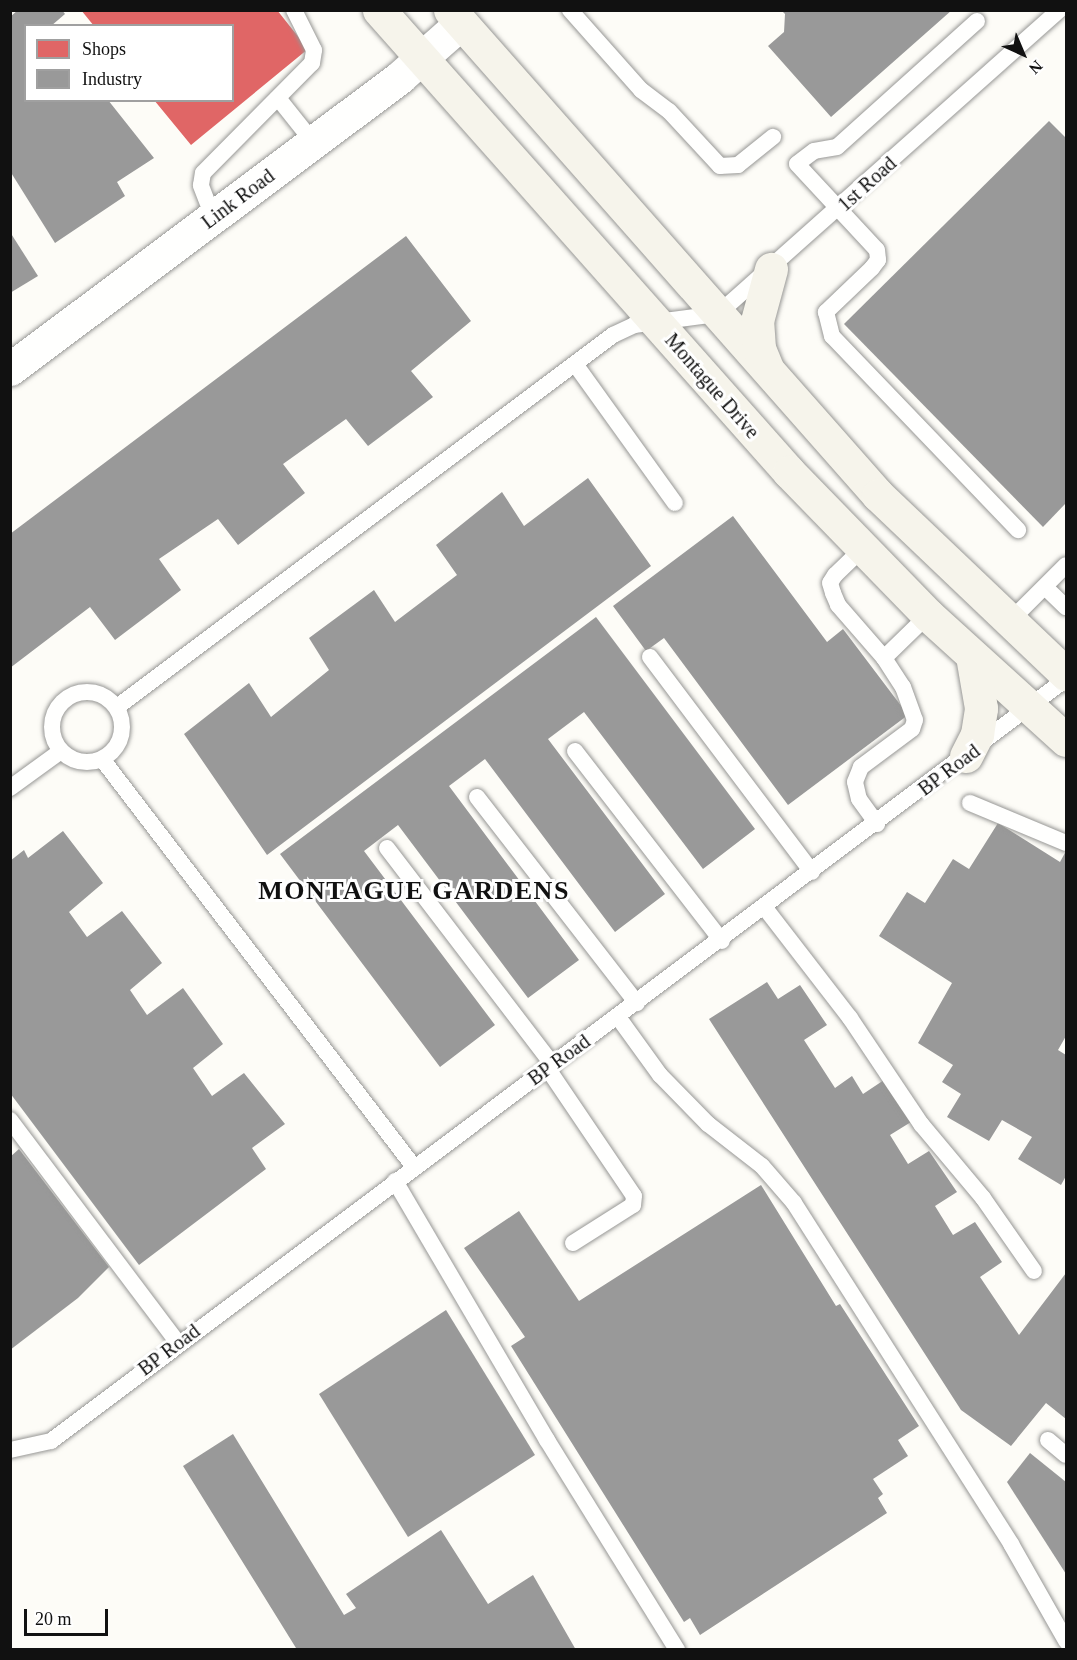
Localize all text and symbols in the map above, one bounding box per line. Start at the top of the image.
legend [24,24,234,102]
north arrow [993,24,1053,84]
text: Shops [82,39,126,59]
text: N [1026,57,1046,77]
text: Industry [82,69,142,89]
street label: 1st Road [833,151,901,217]
street label: Link Road [197,164,279,234]
street label: Montague Drive [660,328,764,444]
street label: BP Road [913,739,985,801]
district label: MONTAGUE GARDENS [258,875,570,907]
street label: BP Road [523,1029,595,1091]
street label: BP Road [133,1319,205,1381]
scale bar [27,1597,111,1635]
text: 20 m [35,1609,72,1629]

